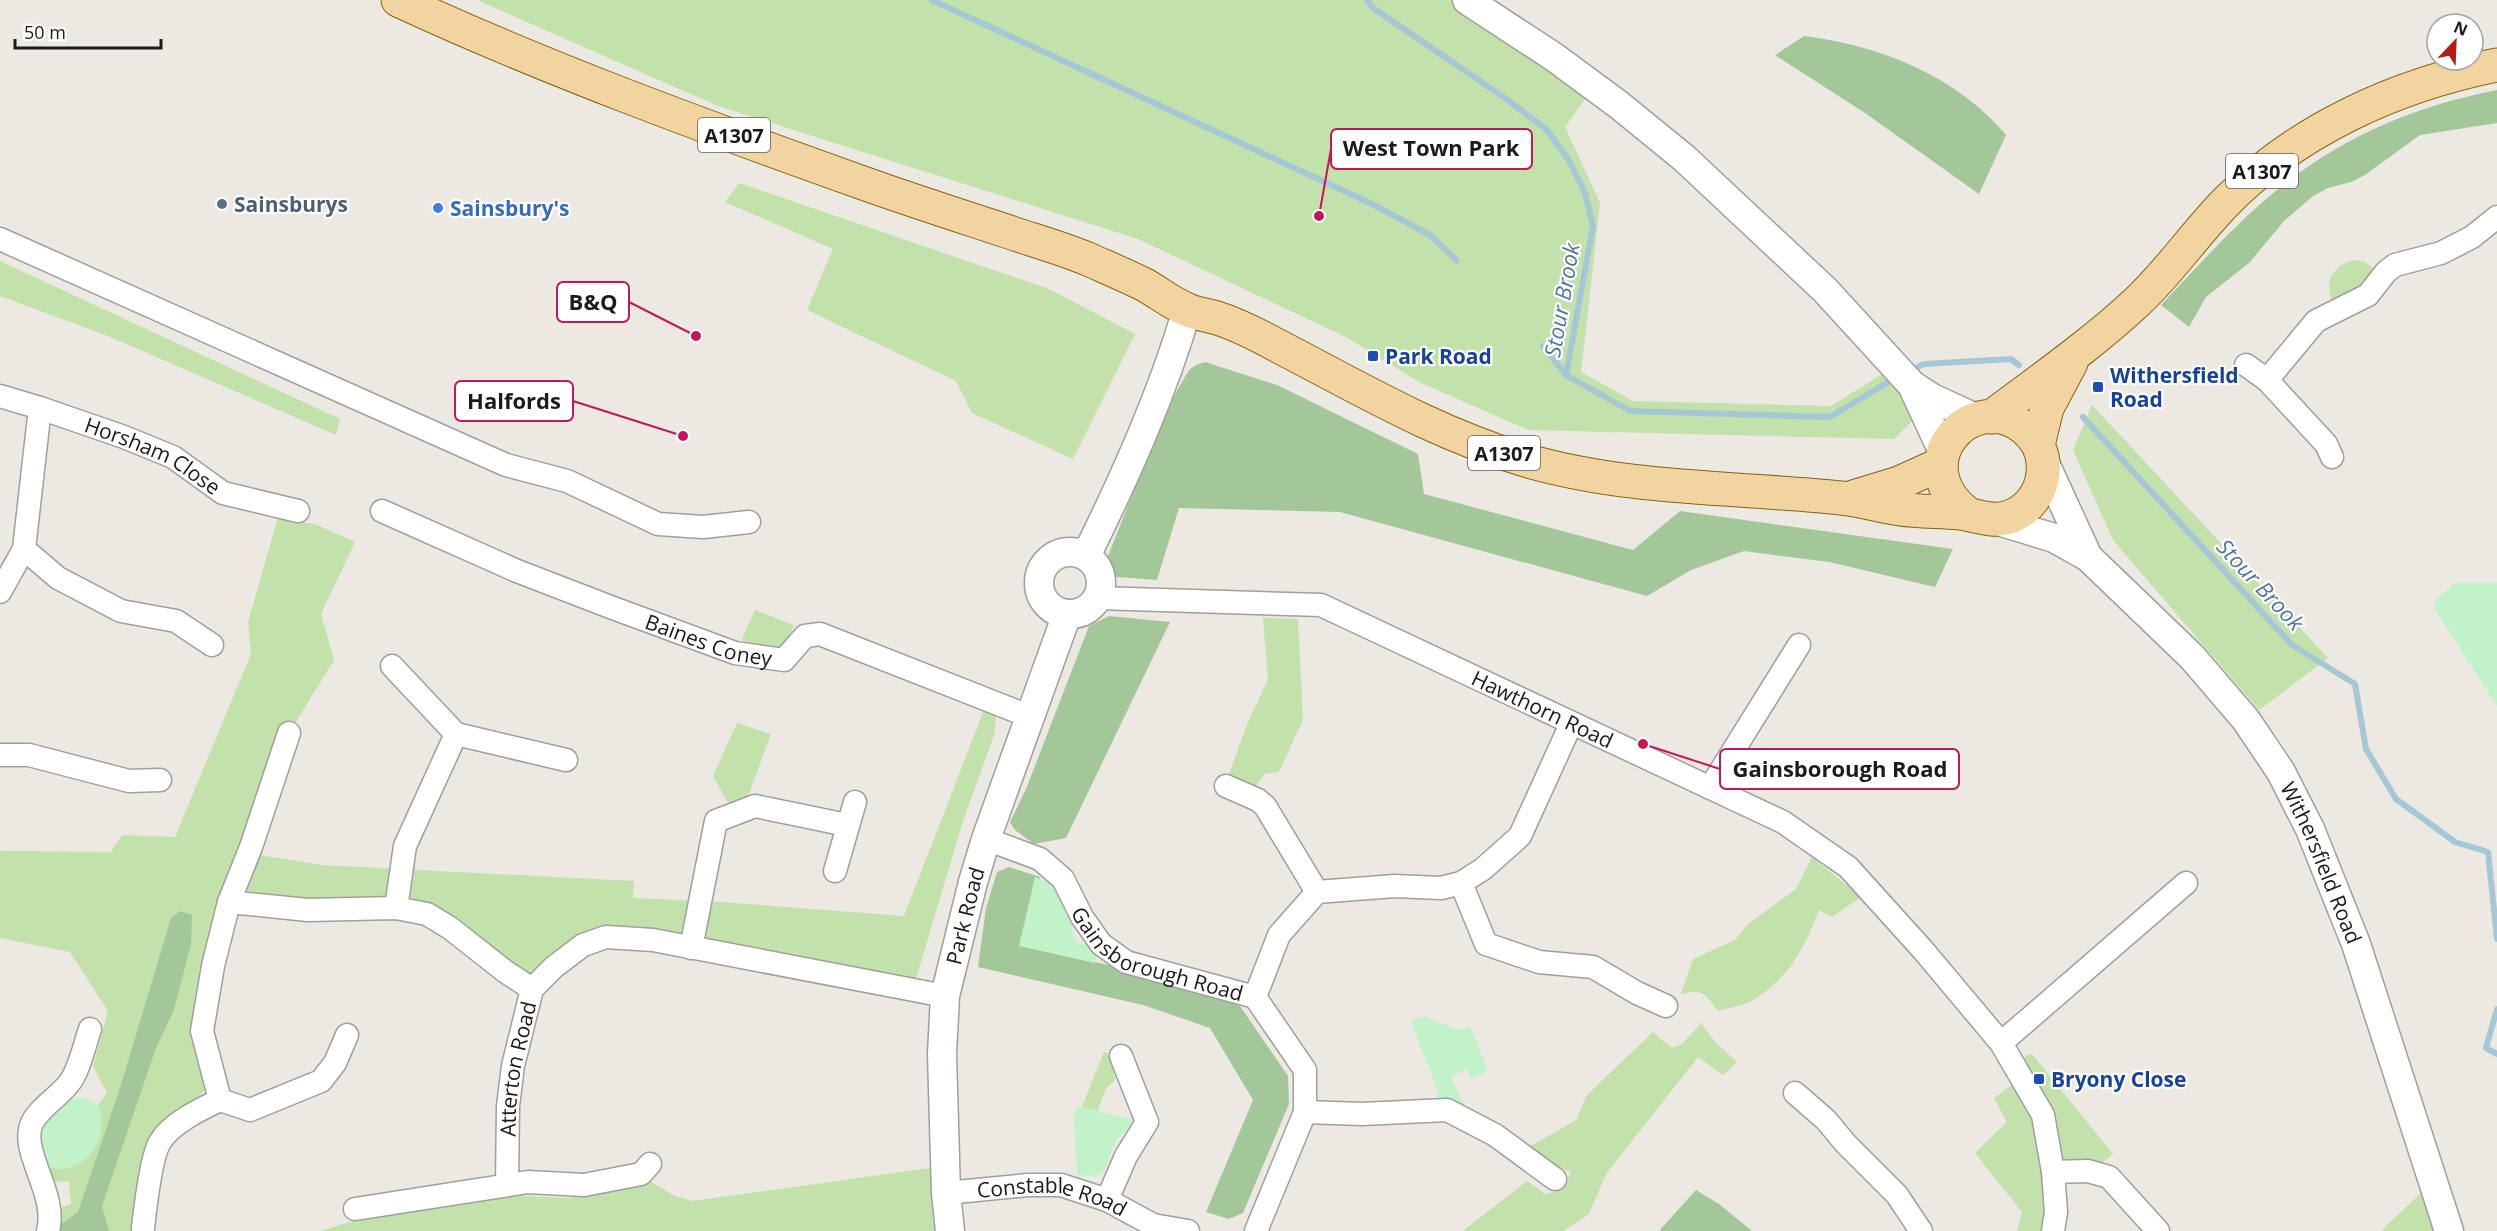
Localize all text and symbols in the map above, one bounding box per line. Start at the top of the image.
scale bar [15,12,160,50]
north arrow [2425,12,2485,72]
text: N [2451,16,2471,41]
text: 50 m [24,20,66,44]
road number: A1307 [698,118,770,152]
callout: West Town Park [1331,129,1532,169]
text: West Town Park [1343,132,1520,162]
road number: A1307 [2226,154,2298,188]
place label: Sainsburys [234,190,348,218]
place label: Sainsbury's [450,194,570,222]
marker: Sainsburys [215,197,229,211]
marker: Sainsbury's [431,201,445,215]
water label: Stour Brook [1536,239,1586,359]
callout: B&Q [557,282,629,322]
text: B&Q [569,286,617,316]
place label: Park Road [1385,342,1492,370]
marker: Park Road [1366,349,1380,363]
place label: Withersfield Road [2110,361,2239,413]
marker: Withersfield Road [2091,380,2105,394]
callout: Halfords [455,381,573,421]
text: Halfords [467,385,561,415]
street label: Horsham Close [81,411,226,501]
road number: A1307 [1468,436,1540,470]
water label: Stour Brook [2211,532,2312,637]
street label: Baines Coney [641,607,774,672]
street label: Hawthorn Road [1467,664,1618,754]
callout: Gainsborough Road [1720,749,1959,789]
text: Gainsborough Road [1733,753,1947,783]
street label: Withersfield Road [2274,777,2368,948]
street label: Park Road [939,864,991,967]
street label: Gainsborough Road [1065,902,1246,1007]
street label: Atterton Road [494,998,542,1137]
place label: Bryony Close [2051,1065,2186,1093]
marker: Bryony Close [2032,1072,2046,1086]
street label: Constable Road [976,1171,1132,1222]

